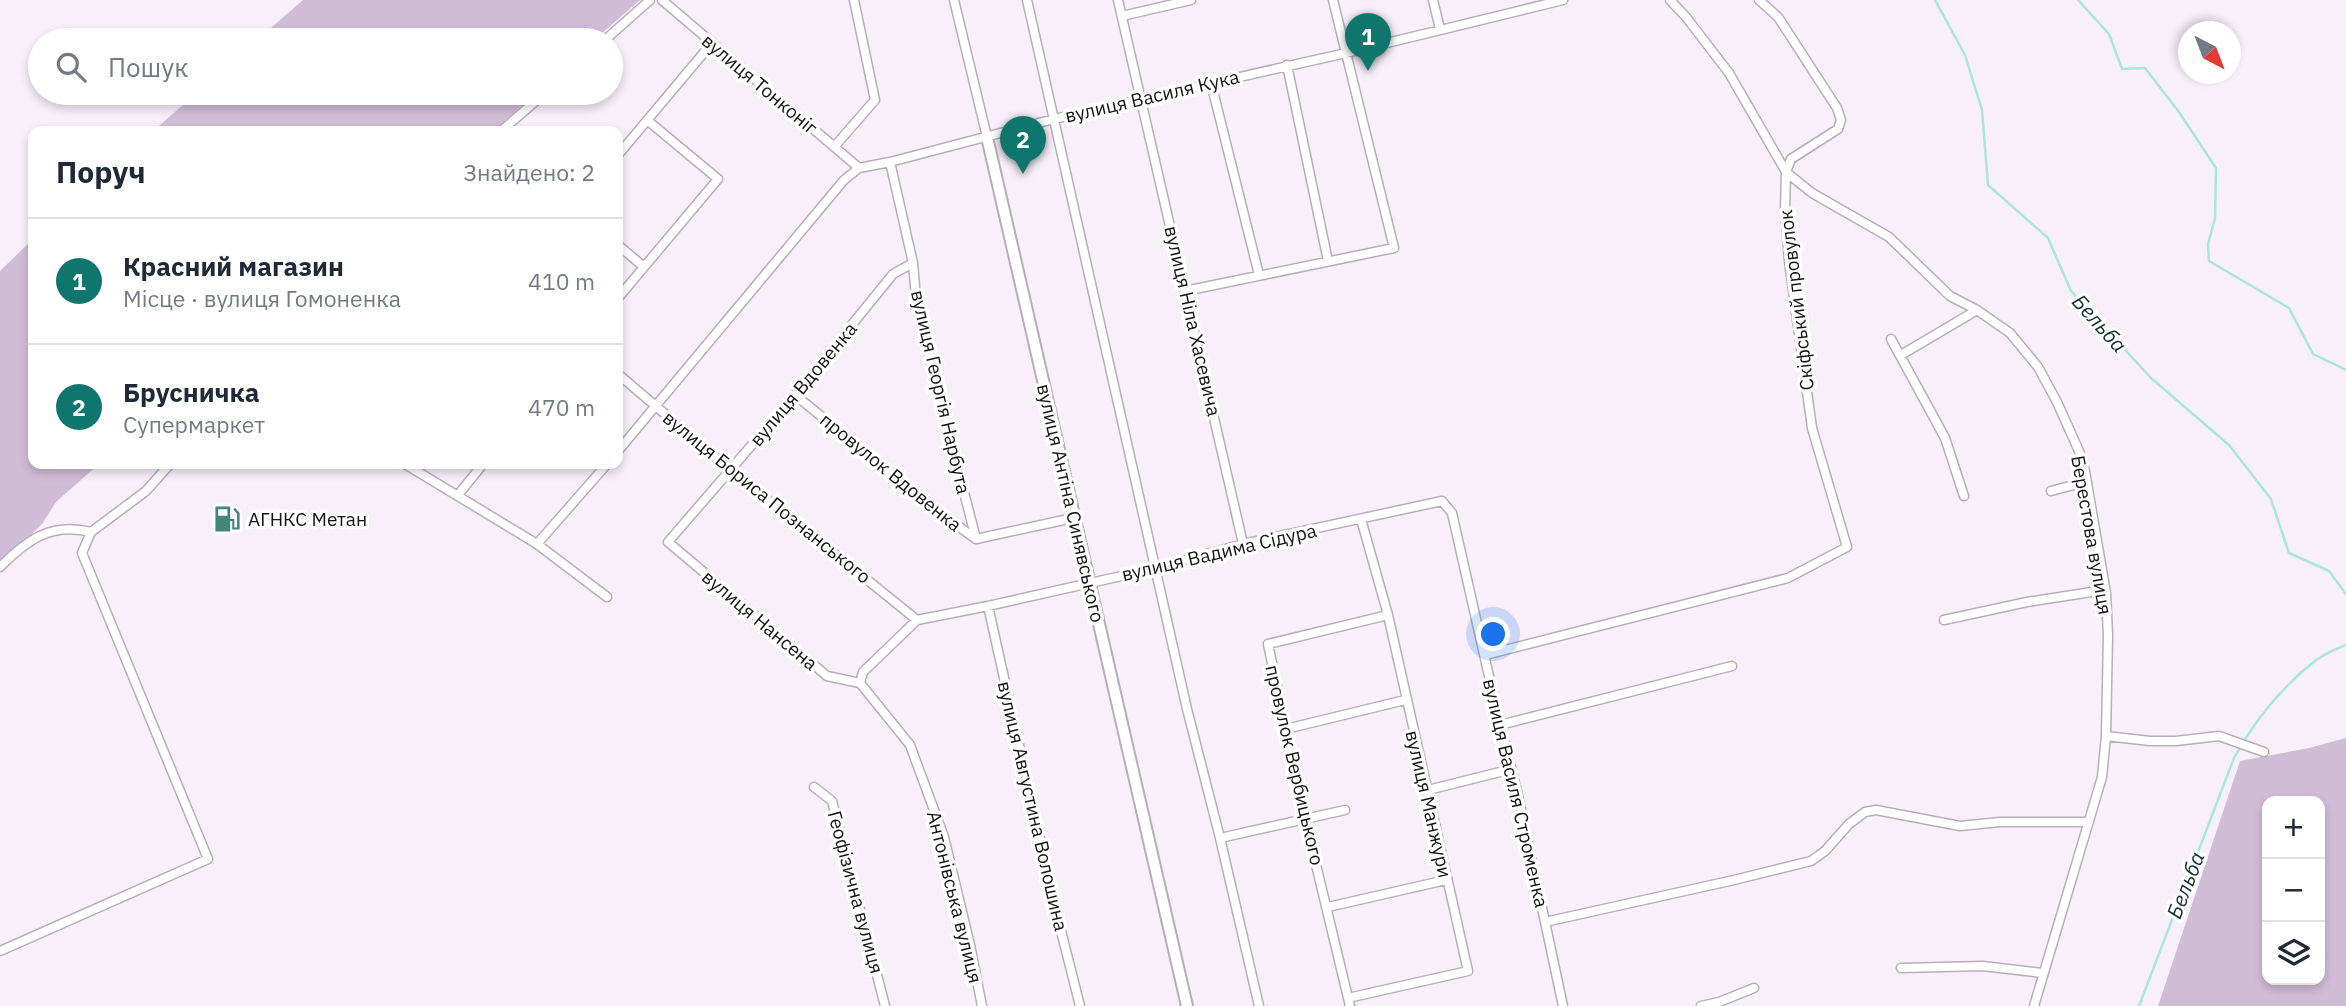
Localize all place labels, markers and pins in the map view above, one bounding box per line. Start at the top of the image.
pin: 1 [1345,13,1391,71]
pin: 2 [1000,116,1046,174]
fuel station icon: АГНКС Метан [212,504,242,534]
place label: АГНКС Метан [248,507,367,531]

